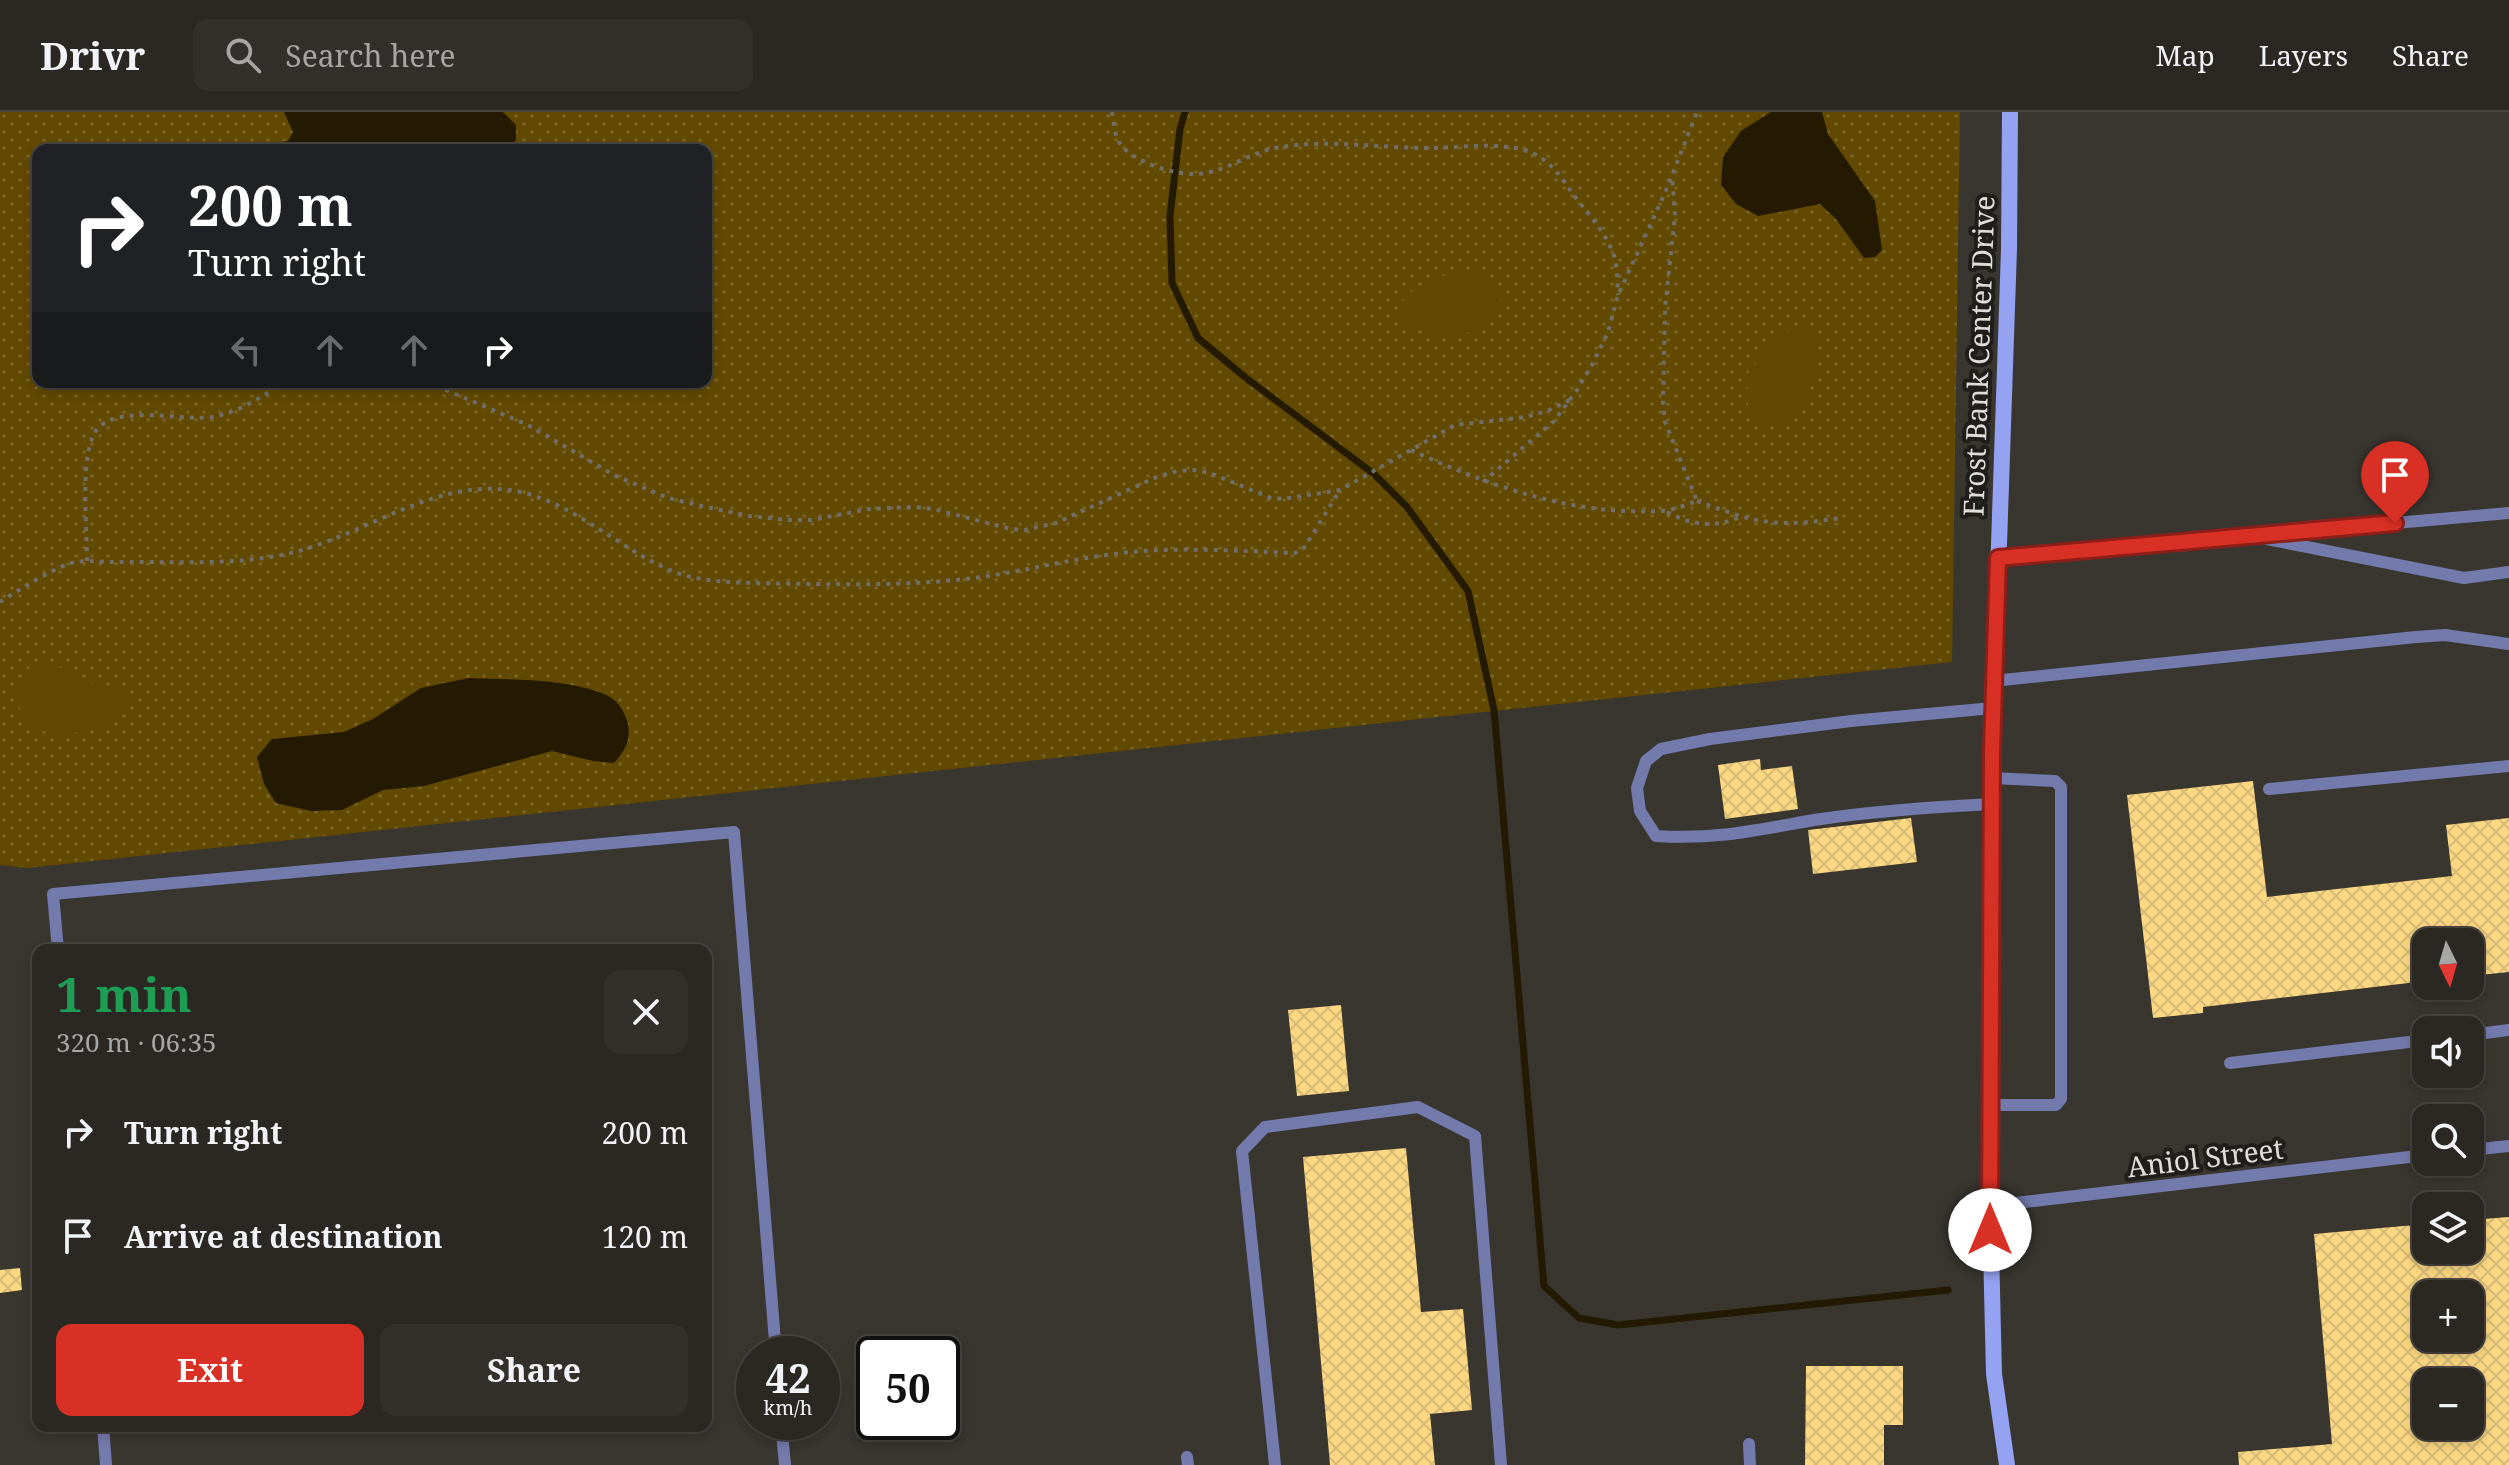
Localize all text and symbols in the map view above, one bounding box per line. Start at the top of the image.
search box [193,19,753,91]
text: Drivr [40,29,145,81]
icon: search [221,33,265,77]
text: Search here [285,35,456,76]
text: Map [2156,36,2215,74]
text: Layers [2259,36,2348,74]
text: Share [2392,36,2469,74]
text: 200 m [188,166,353,242]
icon: right [56,176,160,280]
street label: Frost Bank Center Drive [1953,195,2003,517]
text: Turn right [188,238,366,287]
icon: left [224,328,268,372]
icon: ahead [308,328,352,372]
icon: ahead [392,328,436,372]
icon: right [476,328,520,372]
pin [2361,441,2429,523]
icon: arrive [2373,453,2417,497]
north arrow [2412,928,2484,1000]
map controls [2412,928,2484,1440]
text: 1 min [56,961,192,1026]
button: close [604,970,688,1054]
button: sound [2412,1016,2484,1088]
text: 320 m · 06:35 [56,1024,217,1060]
button: search [2412,1104,2484,1176]
icon: right [56,1110,100,1154]
text: Turn right [124,1112,282,1153]
text: 200 m [602,1112,688,1153]
street label: Aniol Street [2125,1129,2285,1185]
position arrow [1948,1188,2032,1272]
button: layers [2412,1192,2484,1264]
icon: arrive [56,1214,100,1258]
text: Arrive at destination [124,1216,443,1257]
text: 120 m [602,1216,688,1257]
button: + [2412,1280,2484,1352]
button: Exit [56,1324,364,1416]
button: Share [380,1324,688,1416]
speed limit sign: 50 [856,1336,960,1440]
text: 42 [765,1350,811,1405]
button: − [2412,1368,2484,1440]
text: km/h [763,1394,813,1421]

